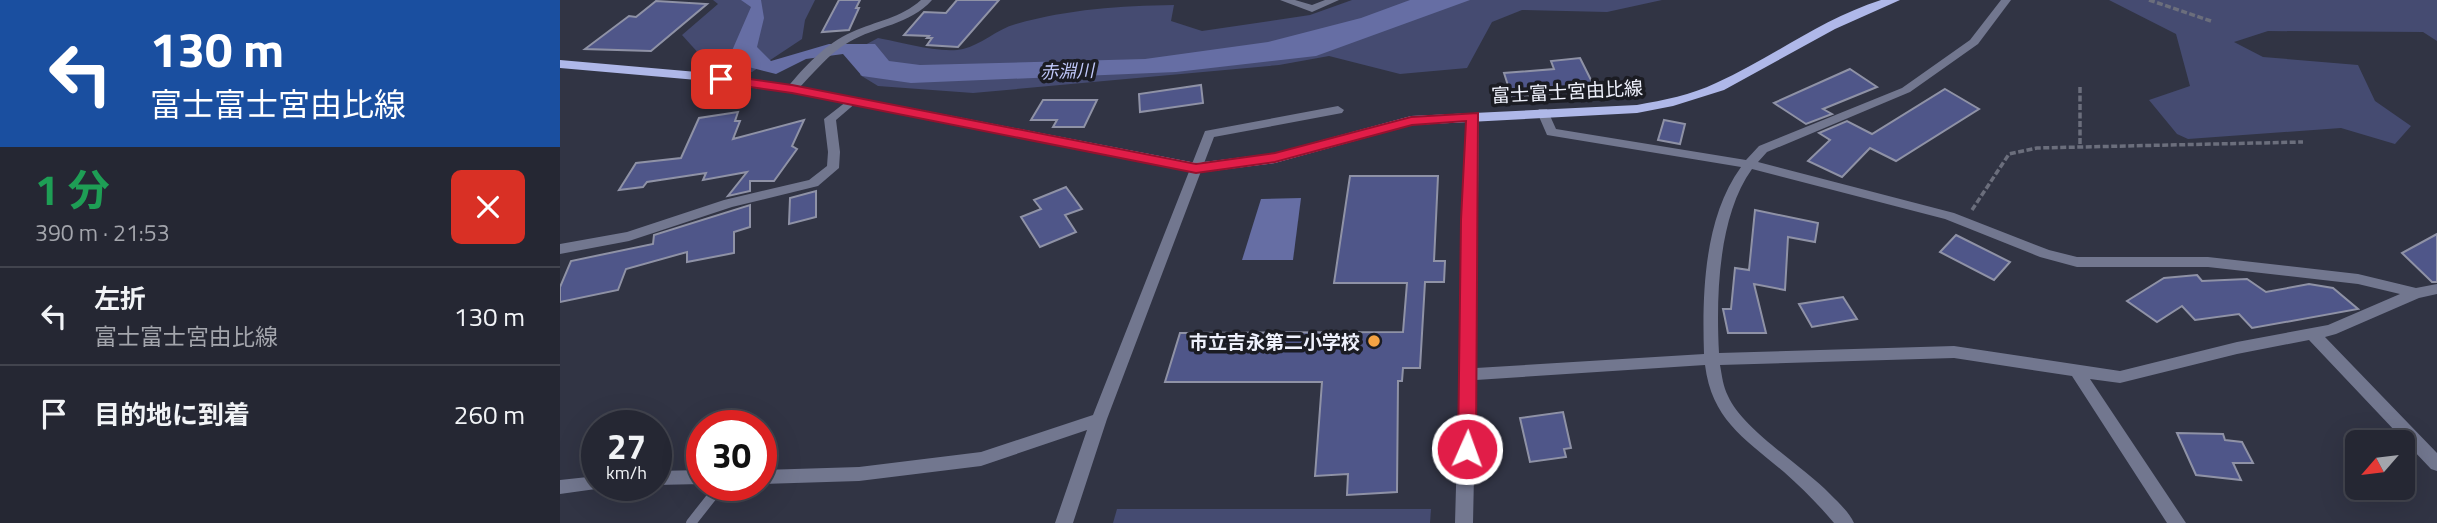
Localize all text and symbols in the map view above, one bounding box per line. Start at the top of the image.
text: 130 m [150,11,284,86]
icon: left [35,28,126,119]
pin [691,49,751,109]
water label: 赤淵川 [1040,56,1096,85]
icon: arrive [702,60,740,98]
street label: 富士富士宮由比線 [1490,73,1644,109]
text: 富士富士宮由比線 [150,80,406,128]
text: 1 分 [35,157,110,221]
button: close [451,170,525,244]
text: 390 m · 21:53 [35,215,170,250]
text: 左折 [94,279,146,318]
icon: left [35,297,73,335]
text: 130 m [454,297,525,336]
text: 富士富士宮由比線 [94,319,278,354]
place label: 市立吉永第二小学校 [1189,327,1360,356]
marker: 市立吉永第二小学校 [1366,333,1382,349]
icon: arrive [35,395,73,433]
text: 目的地に到着 [94,395,250,434]
text: 260 m [454,395,525,434]
speed limit sign: 30 [686,410,777,501]
position arrow [1430,412,1504,486]
text: 27 [607,419,646,473]
north arrow [2345,430,2415,500]
map controls [2345,430,2415,500]
text: km/h [606,459,647,486]

